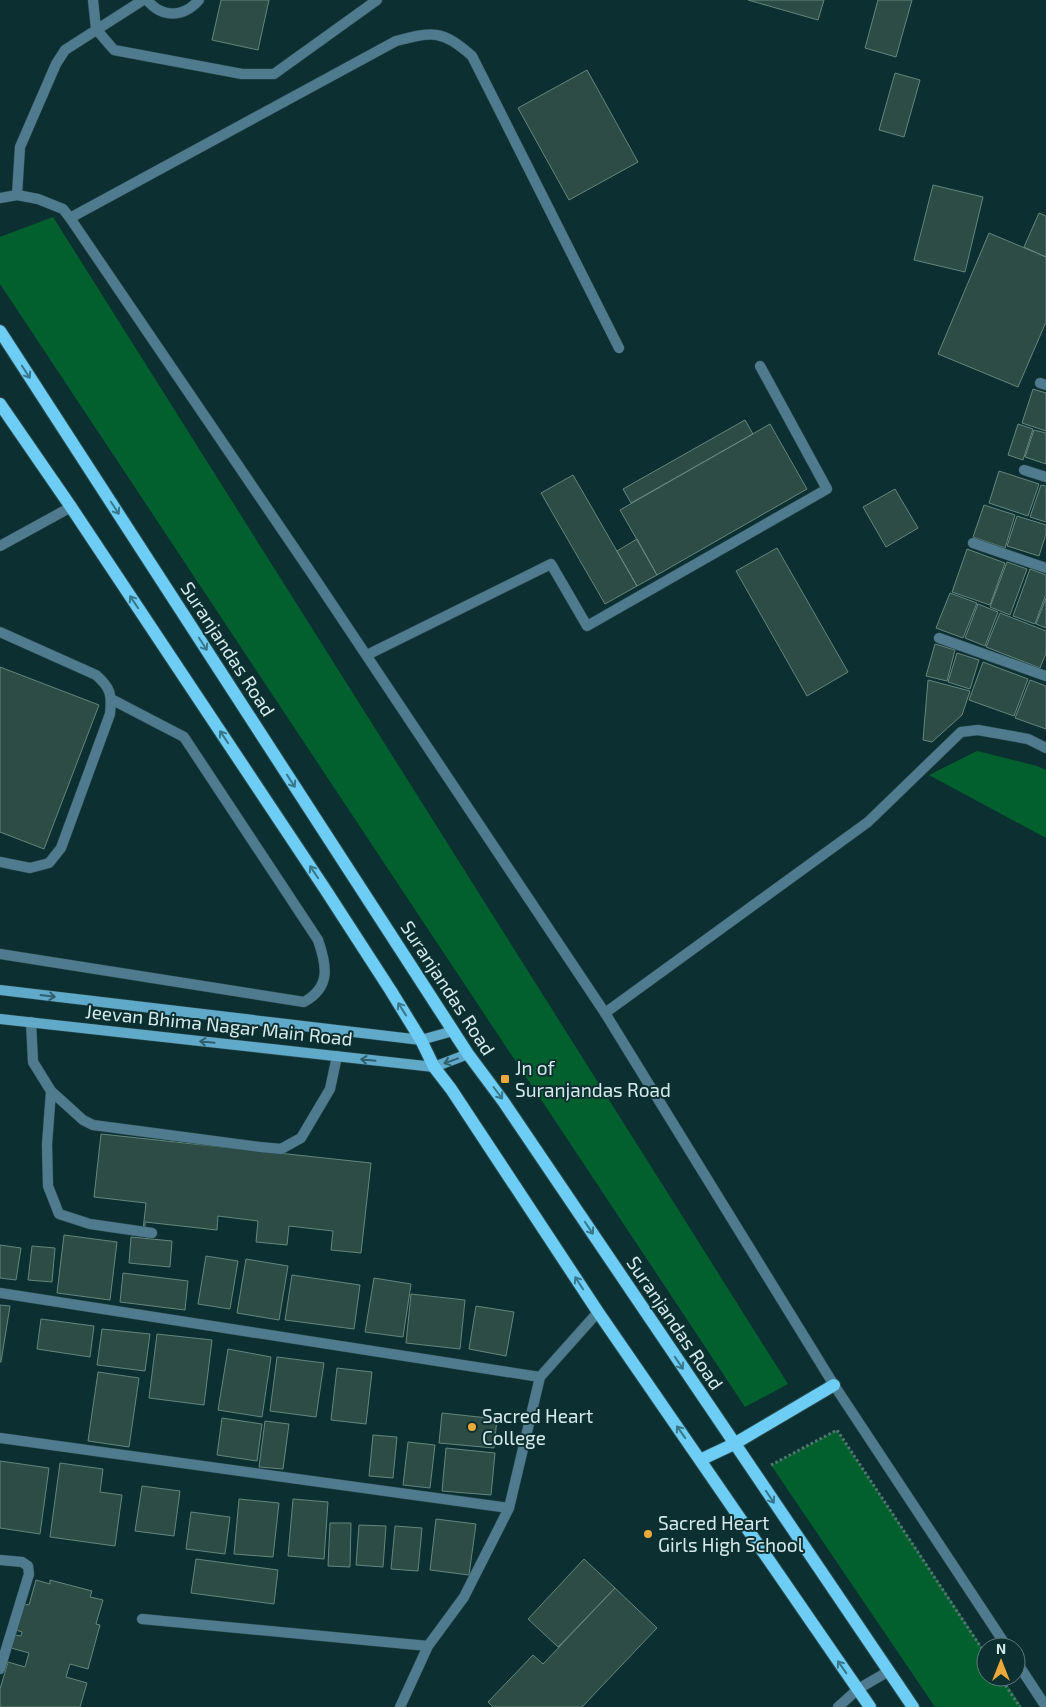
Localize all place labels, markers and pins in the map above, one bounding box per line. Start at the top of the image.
place label: Jn of Suranjandas Road [515,1056,671,1101]
marker: Jn of Suranjandas Road [499,1073,511,1085]
place label: Sacred Heart College [482,1404,593,1449]
marker: Sacred Heart College [466,1421,478,1433]
place label: Sacred Heart Girls High School [658,1511,804,1556]
marker: Sacred Heart Girls High School [642,1528,654,1540]

